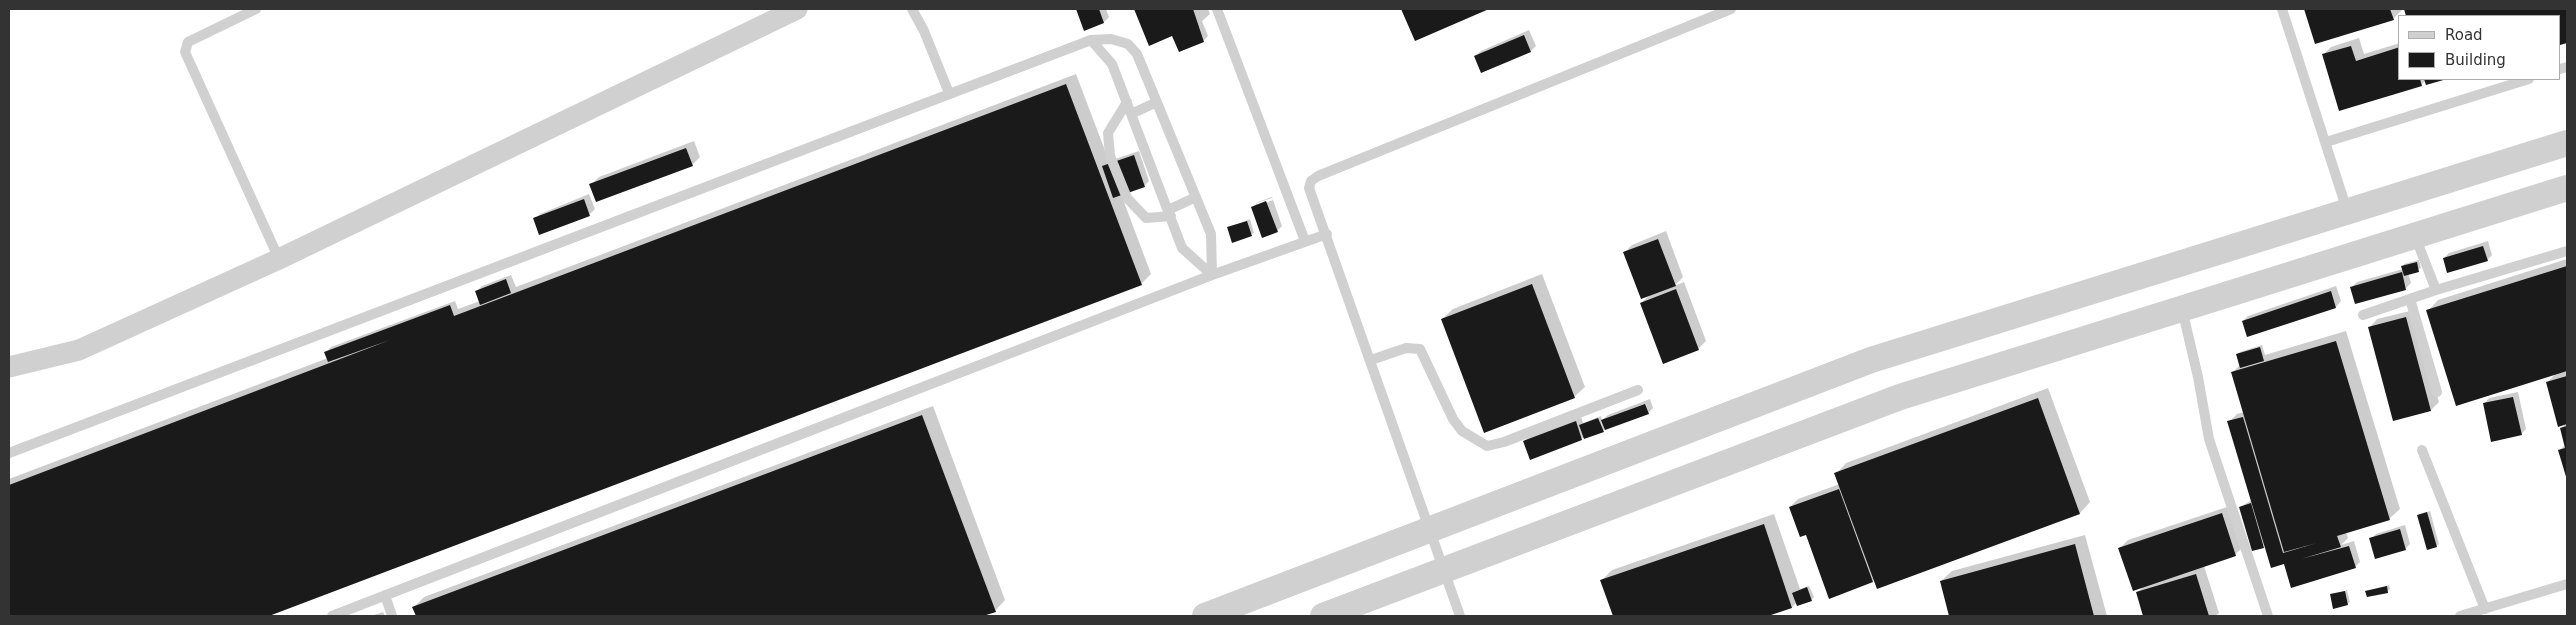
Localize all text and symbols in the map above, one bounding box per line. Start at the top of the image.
legend [2398,15,2561,80]
text: Road [2445,26,2483,44]
text: Building [2445,51,2506,69]

